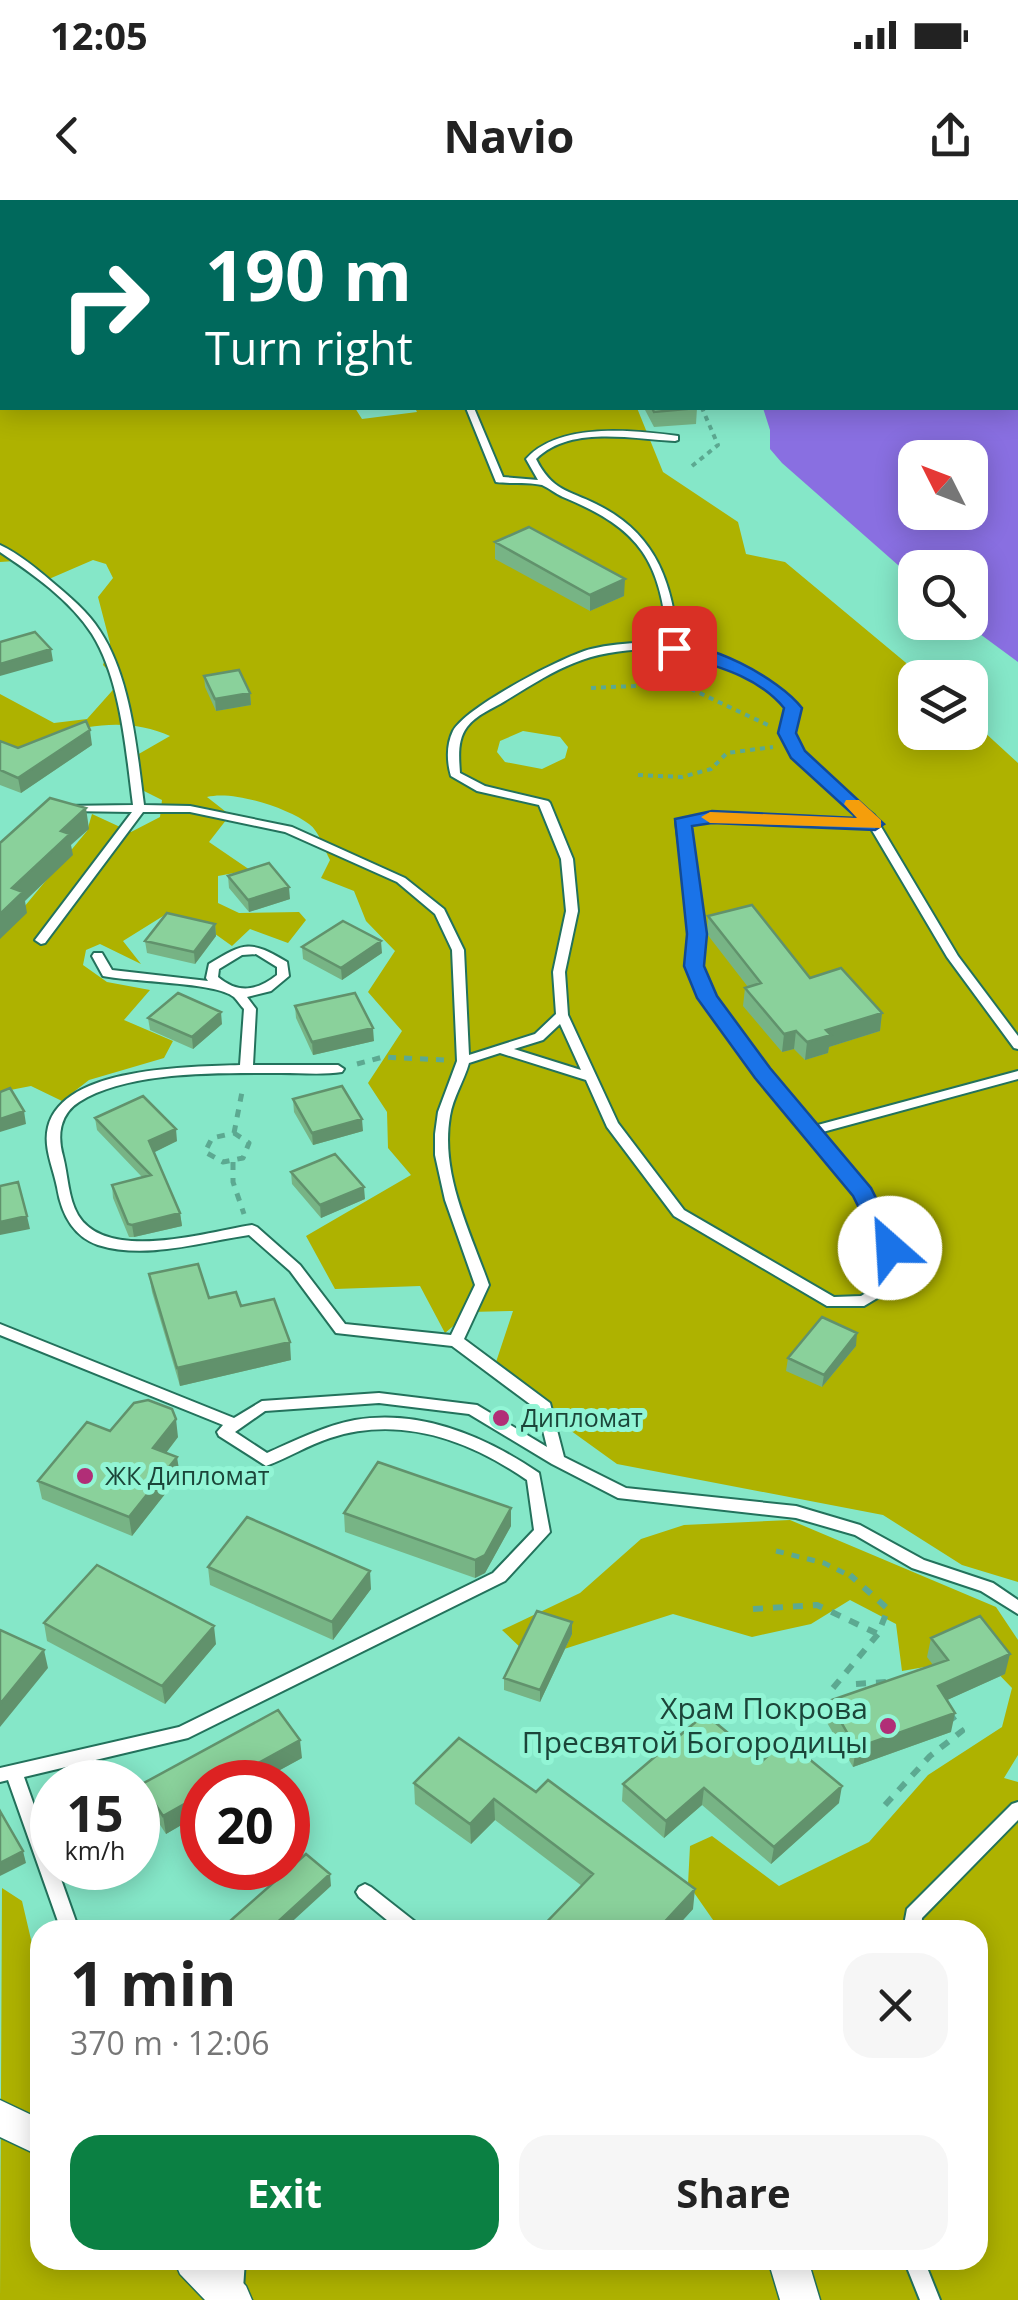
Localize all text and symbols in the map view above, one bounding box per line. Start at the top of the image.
text: 12:05 [50,9,148,61]
text: Navio [444,105,574,166]
icon: back [40,108,95,163]
icon: share [923,108,978,163]
text: 190 m [205,226,412,322]
icon: right [40,240,170,370]
text: Turn right [205,317,413,378]
north arrow [898,440,988,530]
map controls [898,440,988,750]
button: search [898,550,988,640]
pin [632,606,717,691]
icon: arrive [647,621,702,676]
button: layers [898,660,988,750]
position arrow [838,1196,942,1300]
place label: Дипломат [521,1400,643,1434]
marker: Дипломат [490,1407,512,1429]
place label: ЖК Дипломат [105,1458,270,1492]
marker: ЖК Дипломат [74,1465,96,1487]
place label: Храм Покрова Пресвятой Богородицы [522,1687,868,1762]
marker: Храм Покрова Пресвятой Богородицы [877,1715,899,1737]
speed limit sign: 20 [180,1760,310,1890]
text: 15 [66,1779,124,1847]
text: km/h [65,1833,125,1867]
text: 1 min [70,1942,237,2024]
button: close [843,1953,948,2058]
text: 370 m · 12:06 [70,2021,269,2064]
button: Exit [70,2135,499,2250]
button: Share [519,2135,948,2250]

